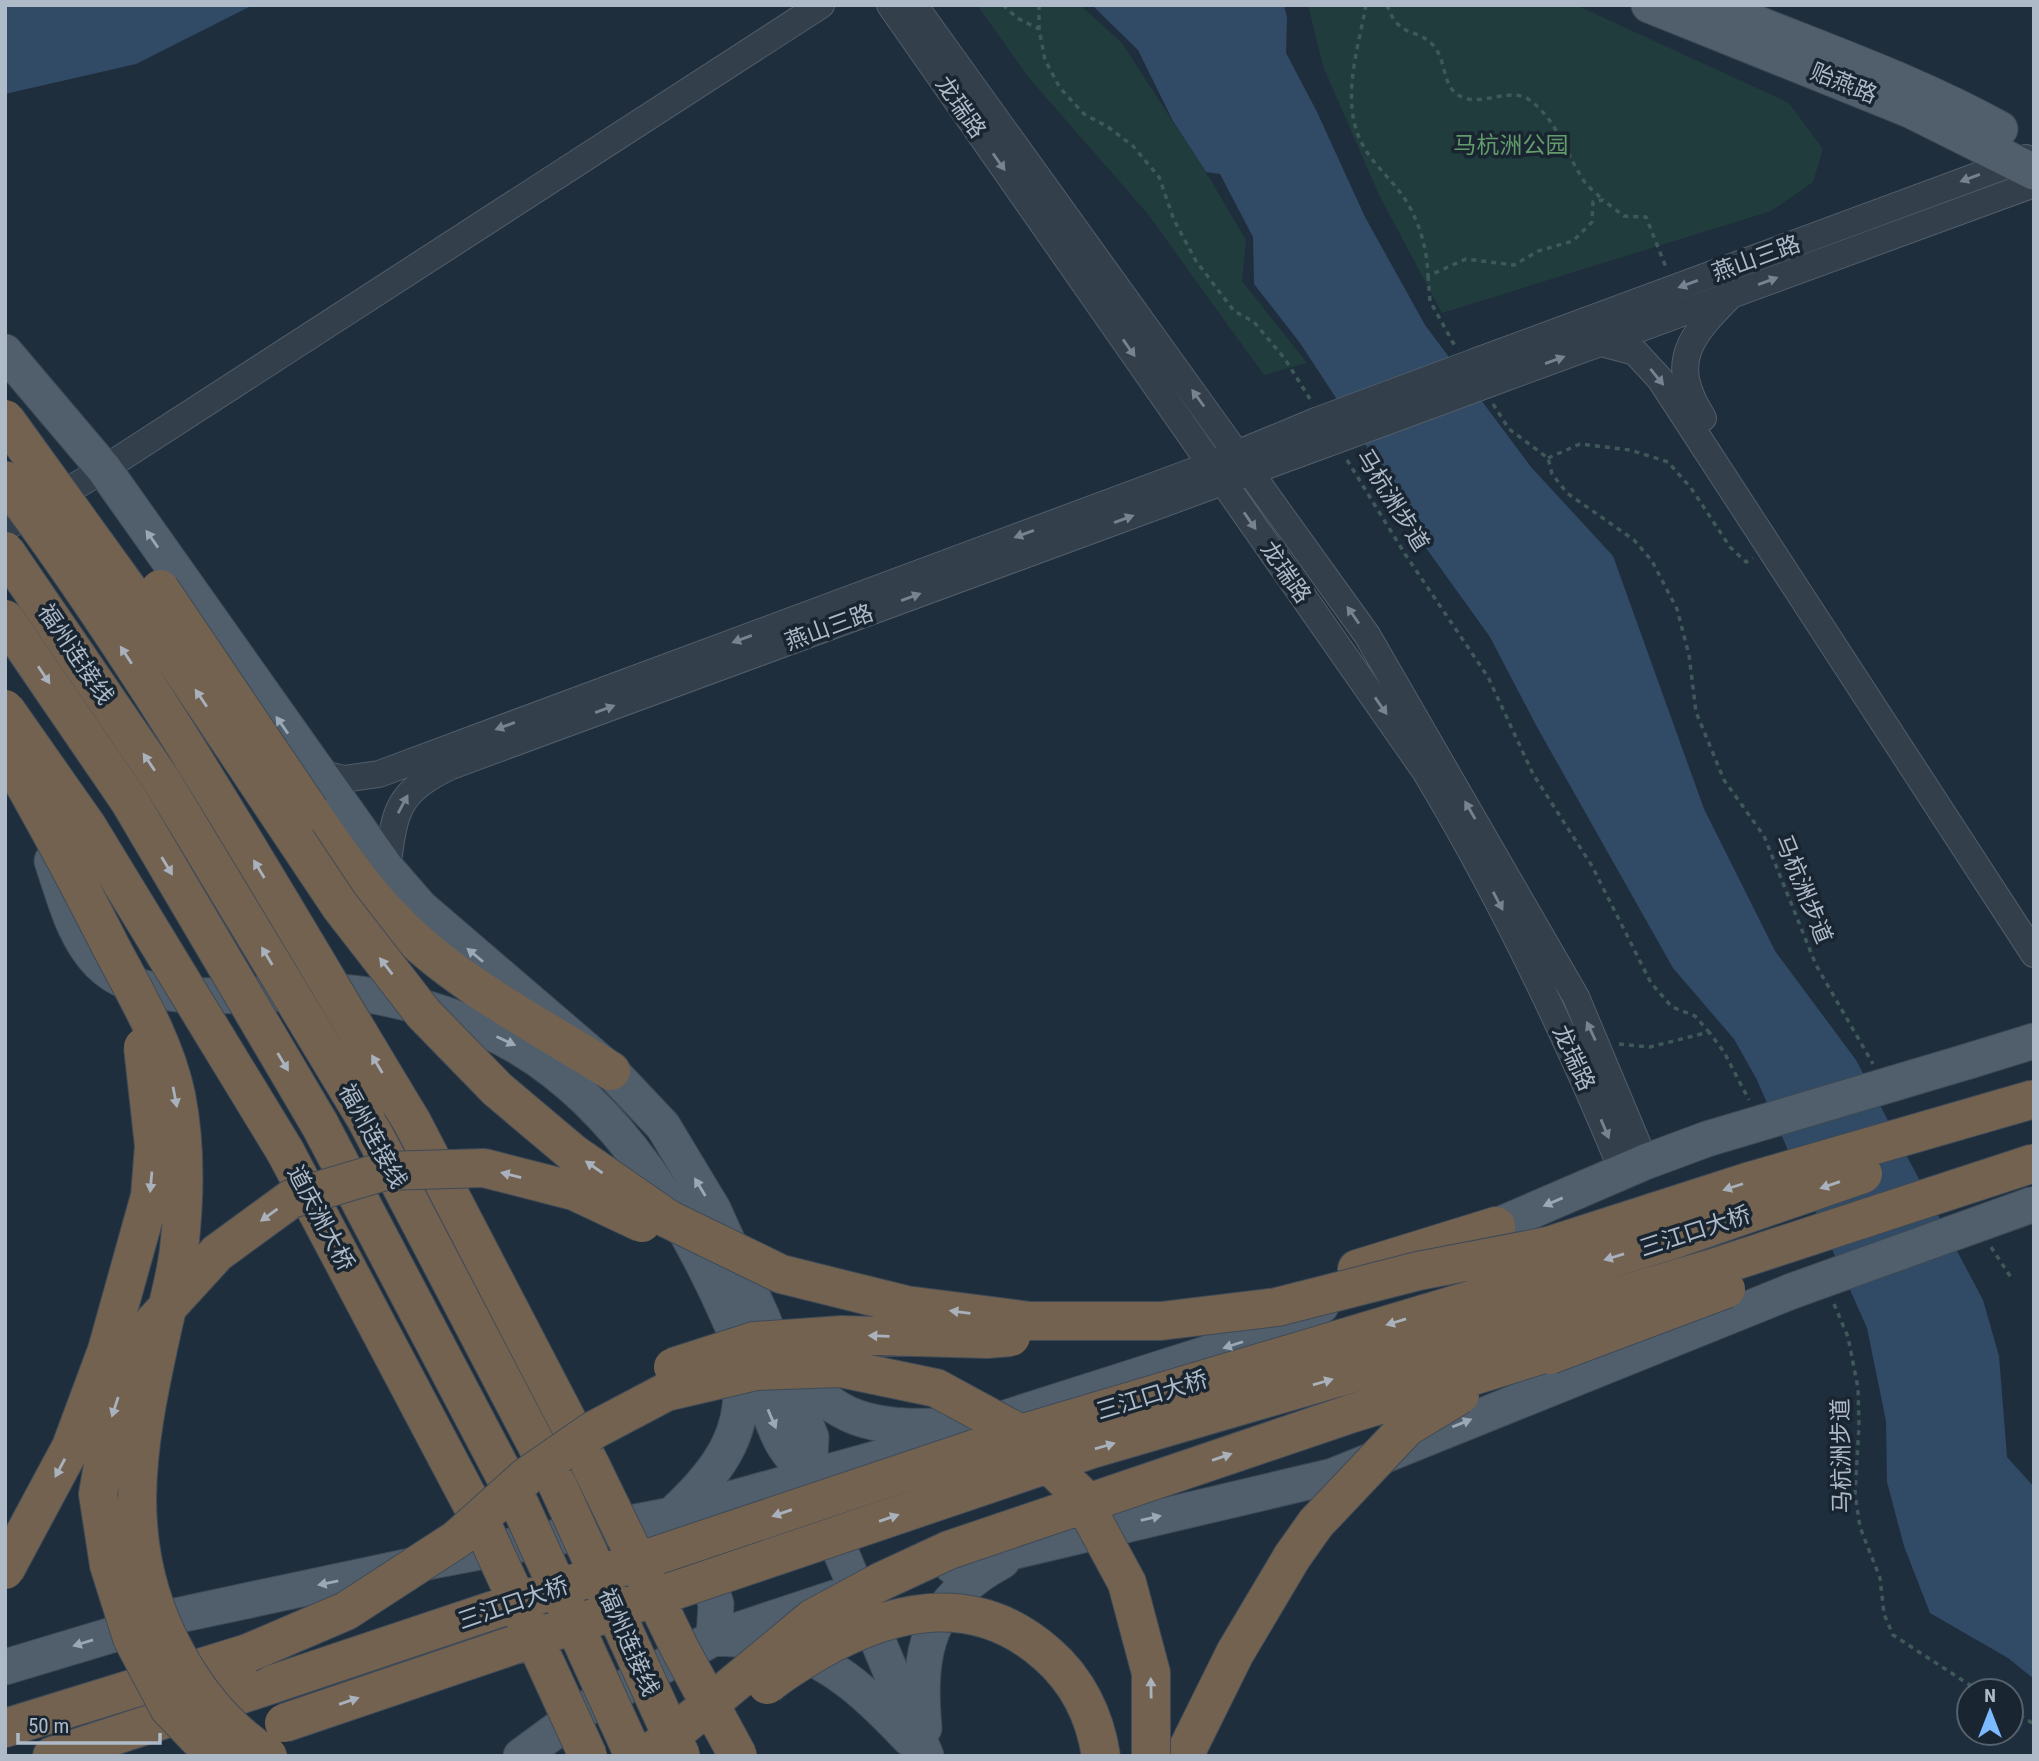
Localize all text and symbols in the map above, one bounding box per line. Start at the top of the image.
street label: 贻燕路 [1807,58,1881,109]
street label: 龙瑞路 [930,71,991,143]
park label: 马杭洲公园 [1454,132,1569,159]
one-way arrow [992,153,1006,171]
one-way arrow [1959,173,1980,184]
street label: 燕山三路 [1708,230,1804,287]
one-way arrow [1758,275,1779,286]
one-way arrow [1677,278,1698,289]
one-way arrow [1122,339,1135,358]
one-way arrow [1544,354,1565,365]
one-way arrow [1649,369,1664,386]
one-way arrow [1191,389,1205,407]
street label: 马杭洲步道 [1351,444,1434,556]
one-way arrow [1243,512,1257,530]
one-way arrow [1114,513,1135,524]
one-way arrow [1013,529,1034,540]
one-way arrow [145,530,159,548]
street label: 龙瑞路 [1255,536,1316,608]
one-way arrow [900,592,921,603]
street label: 福州连接线 [32,599,119,709]
street label: 燕山三路 [781,599,877,656]
one-way arrow [1346,606,1360,624]
one-way arrow [731,633,752,644]
one-way arrow [119,646,132,665]
one-way arrow [37,665,50,685]
one-way arrow [194,689,208,707]
one-way arrow [1374,697,1388,715]
one-way arrow [595,704,616,715]
one-way arrow [275,716,289,734]
one-way arrow [495,721,516,732]
one-way arrow [142,753,156,771]
one-way arrow [396,793,408,813]
one-way arrow [1464,801,1476,820]
street label: 马杭洲步道 [1769,831,1838,948]
one-way arrow [161,856,174,875]
one-way arrow [253,860,265,879]
one-way arrow [1492,891,1504,911]
one-way arrow [261,946,274,965]
one-way arrow [466,947,484,963]
one-way arrow [379,957,394,975]
street label: 龙瑞路 [1547,1021,1600,1095]
one-way arrow [1586,1021,1597,1041]
one-way arrow [496,1036,516,1047]
one-way arrow [277,1052,289,1071]
one-way arrow [370,1055,383,1074]
street label: 福州连接线 [333,1079,412,1193]
one-way arrow [170,1086,181,1108]
one-way arrow [1600,1119,1611,1140]
street label: 道庆洲大桥 [282,1161,359,1275]
one-way arrow [584,1161,604,1174]
one-way arrow [500,1169,522,1180]
one-way arrow [145,1171,156,1193]
one-way arrow [693,1177,706,1196]
one-way arrow [1820,1180,1841,1191]
one-way arrow [1722,1182,1743,1192]
one-way arrow [1543,1196,1563,1208]
street label: 三江口大桥 [1636,1201,1754,1262]
one-way arrow [260,1207,278,1221]
one-way arrow [1604,1252,1625,1262]
one-way arrow [949,1306,971,1317]
one-way arrow [1386,1317,1407,1327]
one-way arrow [867,1331,889,1342]
one-way arrow [1223,1340,1244,1351]
street label: 三江口大桥 [1093,1366,1211,1425]
one-way arrow [1313,1376,1334,1386]
one-way arrow [109,1397,120,1418]
street label: 马杭洲步道 [1827,1398,1856,1514]
one-way arrow [767,1409,778,1430]
one-way arrow [1451,1418,1472,1429]
one-way arrow [1095,1440,1116,1450]
one-way arrow [1212,1451,1233,1462]
one-way arrow [54,1458,65,1478]
one-way arrow [771,1508,792,1519]
one-way arrow [879,1512,900,1523]
one-way arrow [1141,1512,1163,1523]
street label: 三江口大桥 [454,1572,572,1635]
one-way arrow [316,1578,338,1589]
street label: 福州连接线 [593,1584,664,1700]
one-way arrow [72,1639,93,1649]
one-way arrow [1145,1676,1157,1698]
north arrow [1955,1677,2025,1747]
text: N [1984,1684,1996,1707]
one-way arrow [339,1695,360,1706]
scale bar [18,1702,159,1746]
text: 50 m [28,1714,69,1738]

